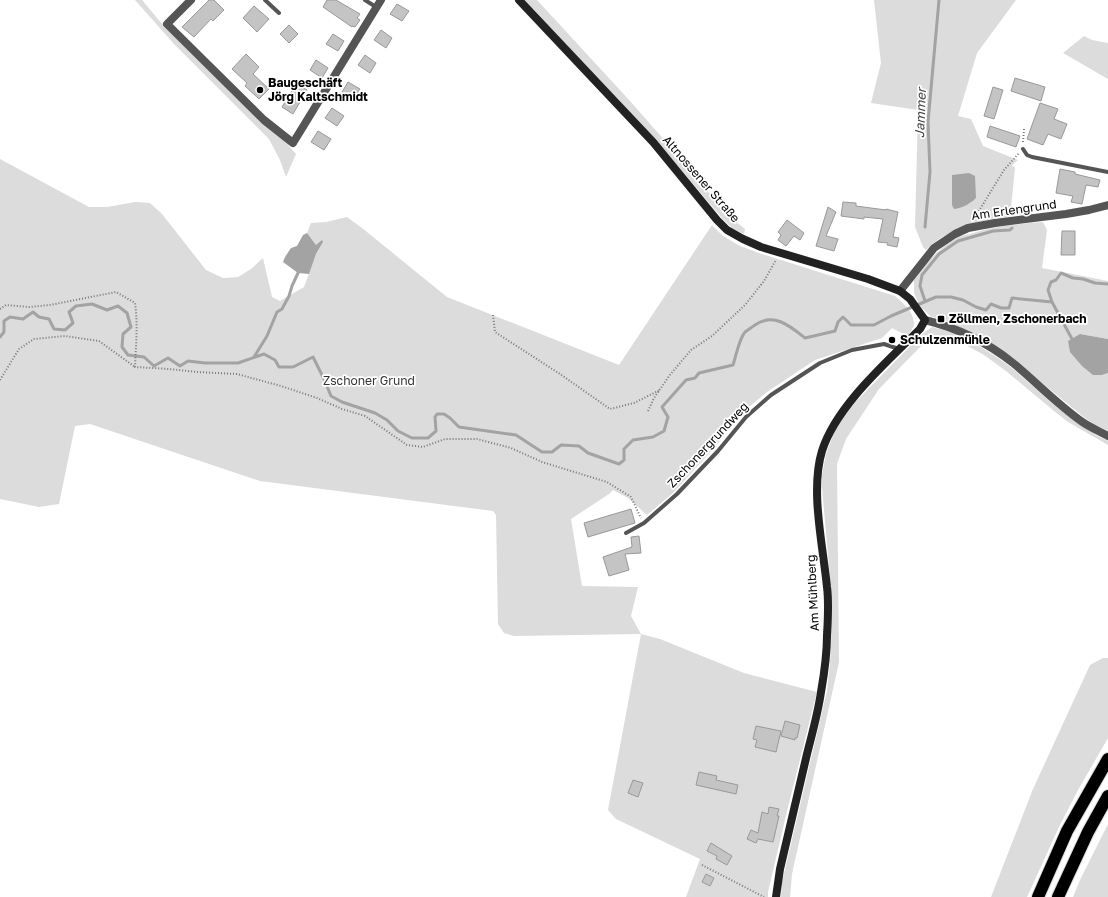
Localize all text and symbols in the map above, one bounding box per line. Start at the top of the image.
place label: Baugeschäft Jörg Kaltschmidt [268,75,368,104]
marker: Baugeschäft Jörg Kaltschmidt [255,85,265,95]
water label: Jammer [911,86,929,138]
street label: Altnossener Straße [660,132,743,225]
street label: Am Erlengrund [970,196,1057,223]
place label: Zöllmen, Zschonerbach [949,311,1087,326]
marker: Zöllmen, Zschonerbach [936,314,946,324]
place label: Schulzenmühle [900,332,990,347]
marker: Schulzenmühle [887,335,897,345]
park label: Zschoner Grund [323,373,415,388]
street label: Zschonergrundweg [664,399,751,491]
street label: Am Mühlberg [803,554,822,632]

